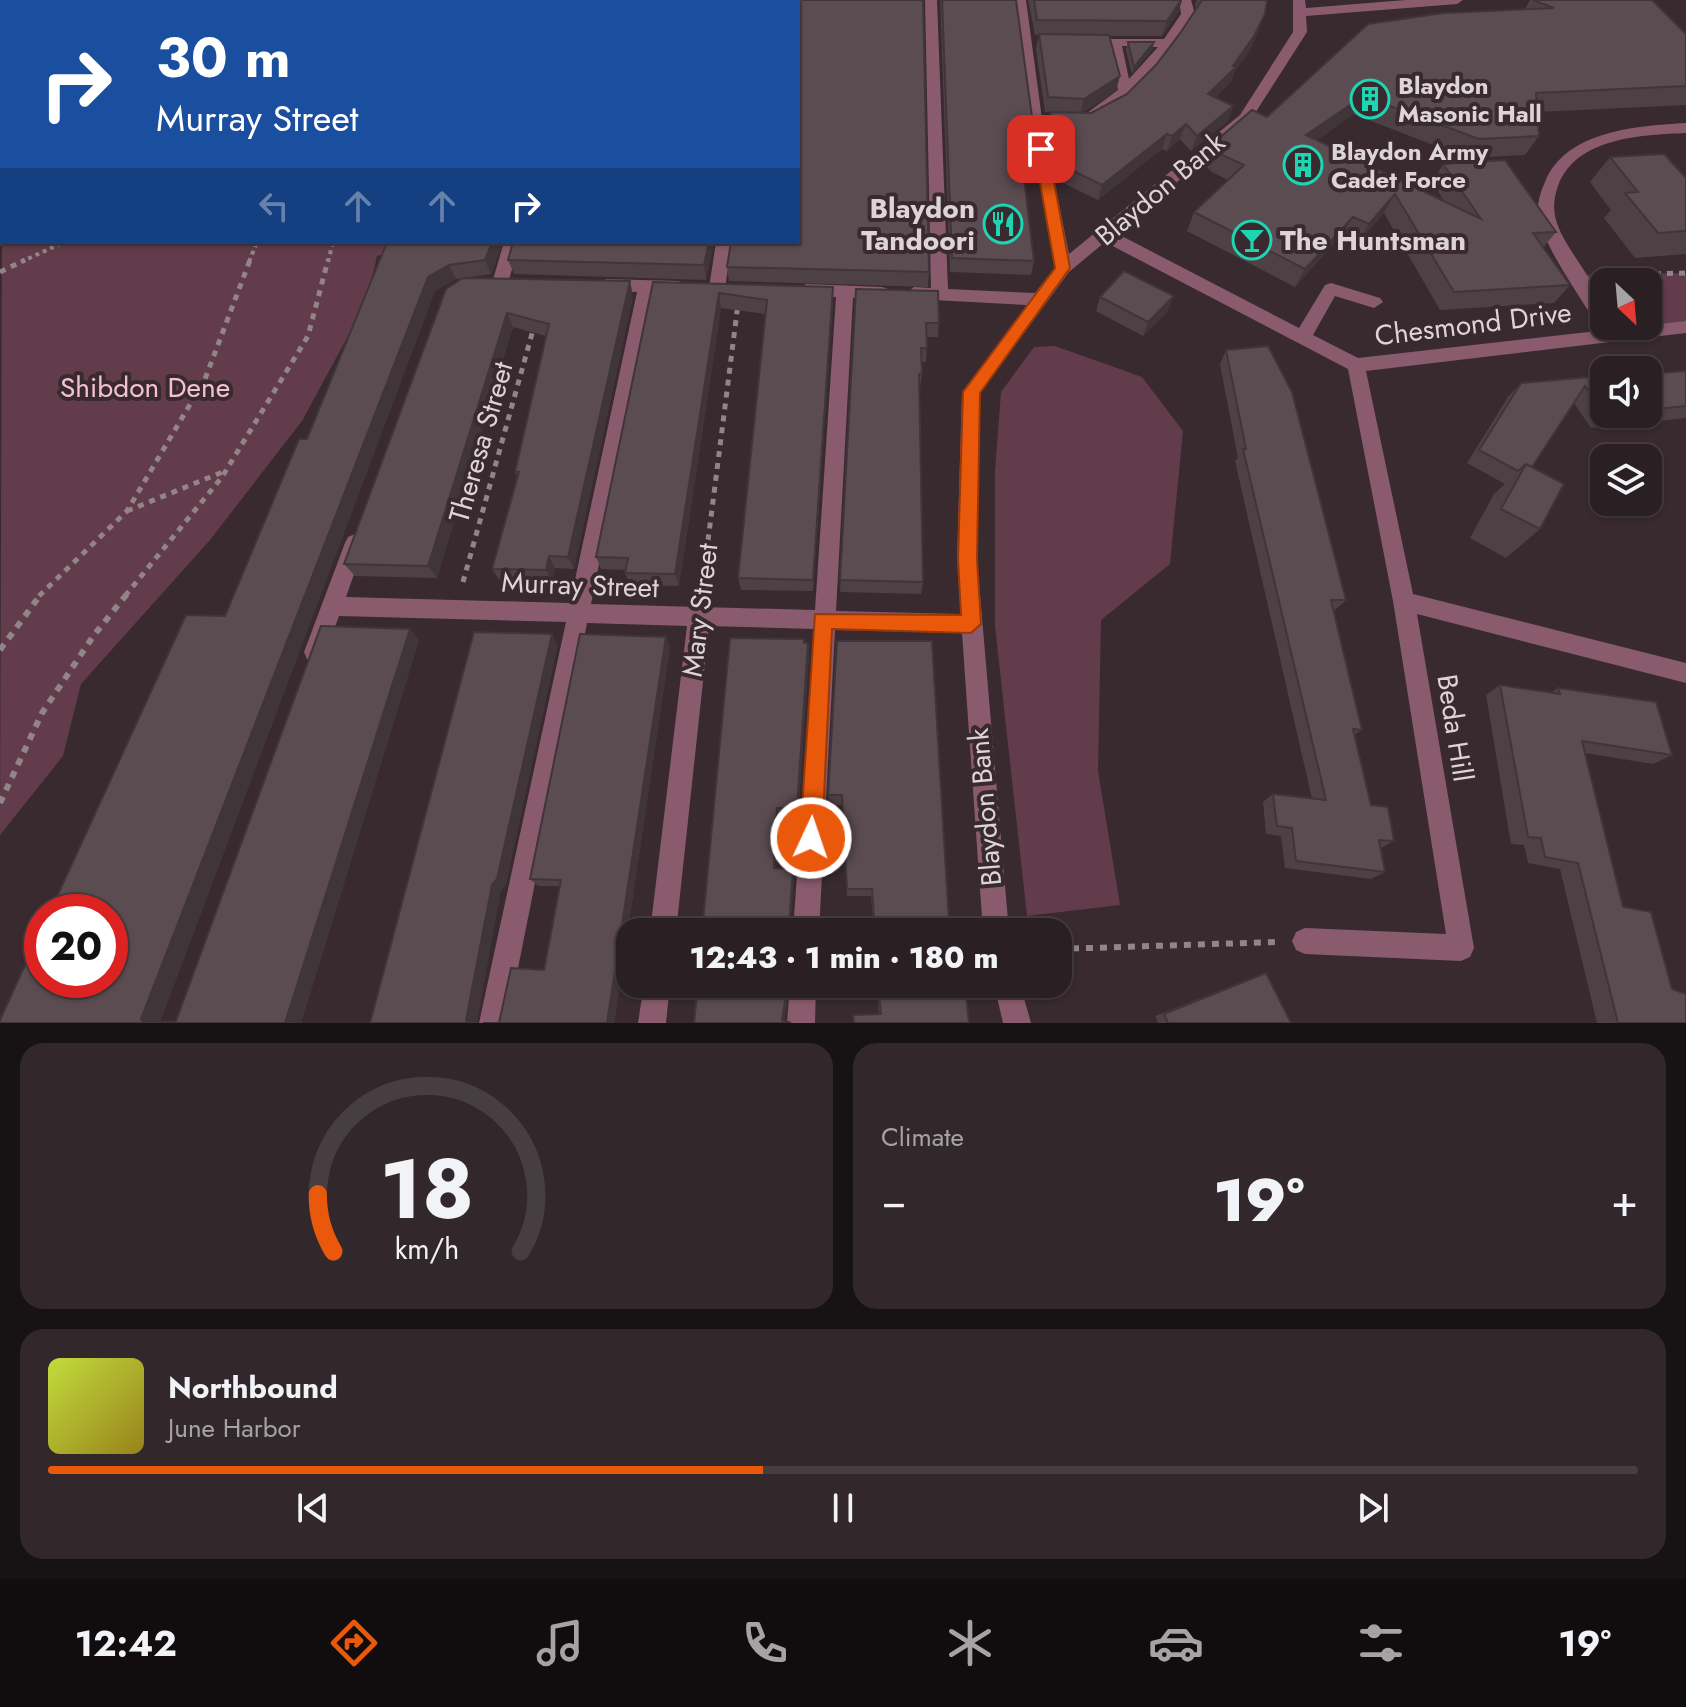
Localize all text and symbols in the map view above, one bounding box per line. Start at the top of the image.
text: 30 m [156,17,291,98]
icon: right [24,32,128,136]
place label: Blaydon Masonic Hall [1398,68,1542,131]
building icon: Blaydon Masonic Hall [1349,78,1391,120]
text: Murray Street [156,92,358,144]
pin [1007,115,1075,183]
street label: Blaydon Bank [1086,122,1234,256]
icon: arrive [1019,127,1063,171]
place label: Blaydon Army Cadet Force [1331,134,1489,197]
building icon: Blaydon Army Cadet Force [1282,144,1324,186]
icon: left [252,184,296,228]
icon: ahead [336,184,380,228]
icon: ahead [420,184,464,228]
icon: right [504,184,548,228]
place label: Blaydon Tandoori [861,188,975,261]
restaurant icon: Blaydon Tandoori [982,203,1024,245]
bar icon: The Huntsman [1231,219,1273,261]
place label: The Huntsman [1280,220,1466,261]
north arrow [1590,268,1662,340]
map controls [1590,268,1662,516]
street label: Chesmond Drive [1372,292,1574,356]
street label: Theresa Street [438,356,524,527]
button: sound [1590,356,1662,428]
park label: Shibdon Dene [60,367,230,408]
button: layers [1590,444,1662,516]
street label: Mary Street [671,541,729,679]
street label: Murray Street [501,562,660,608]
street label: Beda Hill [1426,671,1484,785]
street label: Blaydon Bank [958,726,1012,888]
position arrow [769,796,853,880]
speed limit sign: 20 [24,894,128,998]
text: 12:43 · 1 min · 180 m [690,936,998,979]
text: Climate [881,1118,964,1156]
text: 18 [379,1129,474,1249]
text: 19° [1213,1157,1305,1244]
text: − [881,1169,907,1233]
text: + [1611,1169,1638,1233]
text: km/h [394,1228,459,1270]
text: Northbound [168,1366,338,1409]
text: June Harbor [168,1409,301,1447]
icon: previous [291,1486,335,1530]
icon: pause [821,1486,865,1530]
icon: next [1351,1486,1395,1530]
icon: directions [326,1615,382,1671]
icon: music [532,1615,588,1671]
icon: phone [737,1615,793,1671]
icon: climate [942,1615,998,1671]
icon: car [1148,1615,1204,1671]
icon: filters [1353,1615,1409,1671]
text: 12:42 [75,1617,177,1669]
text: 19° [1558,1617,1611,1669]

